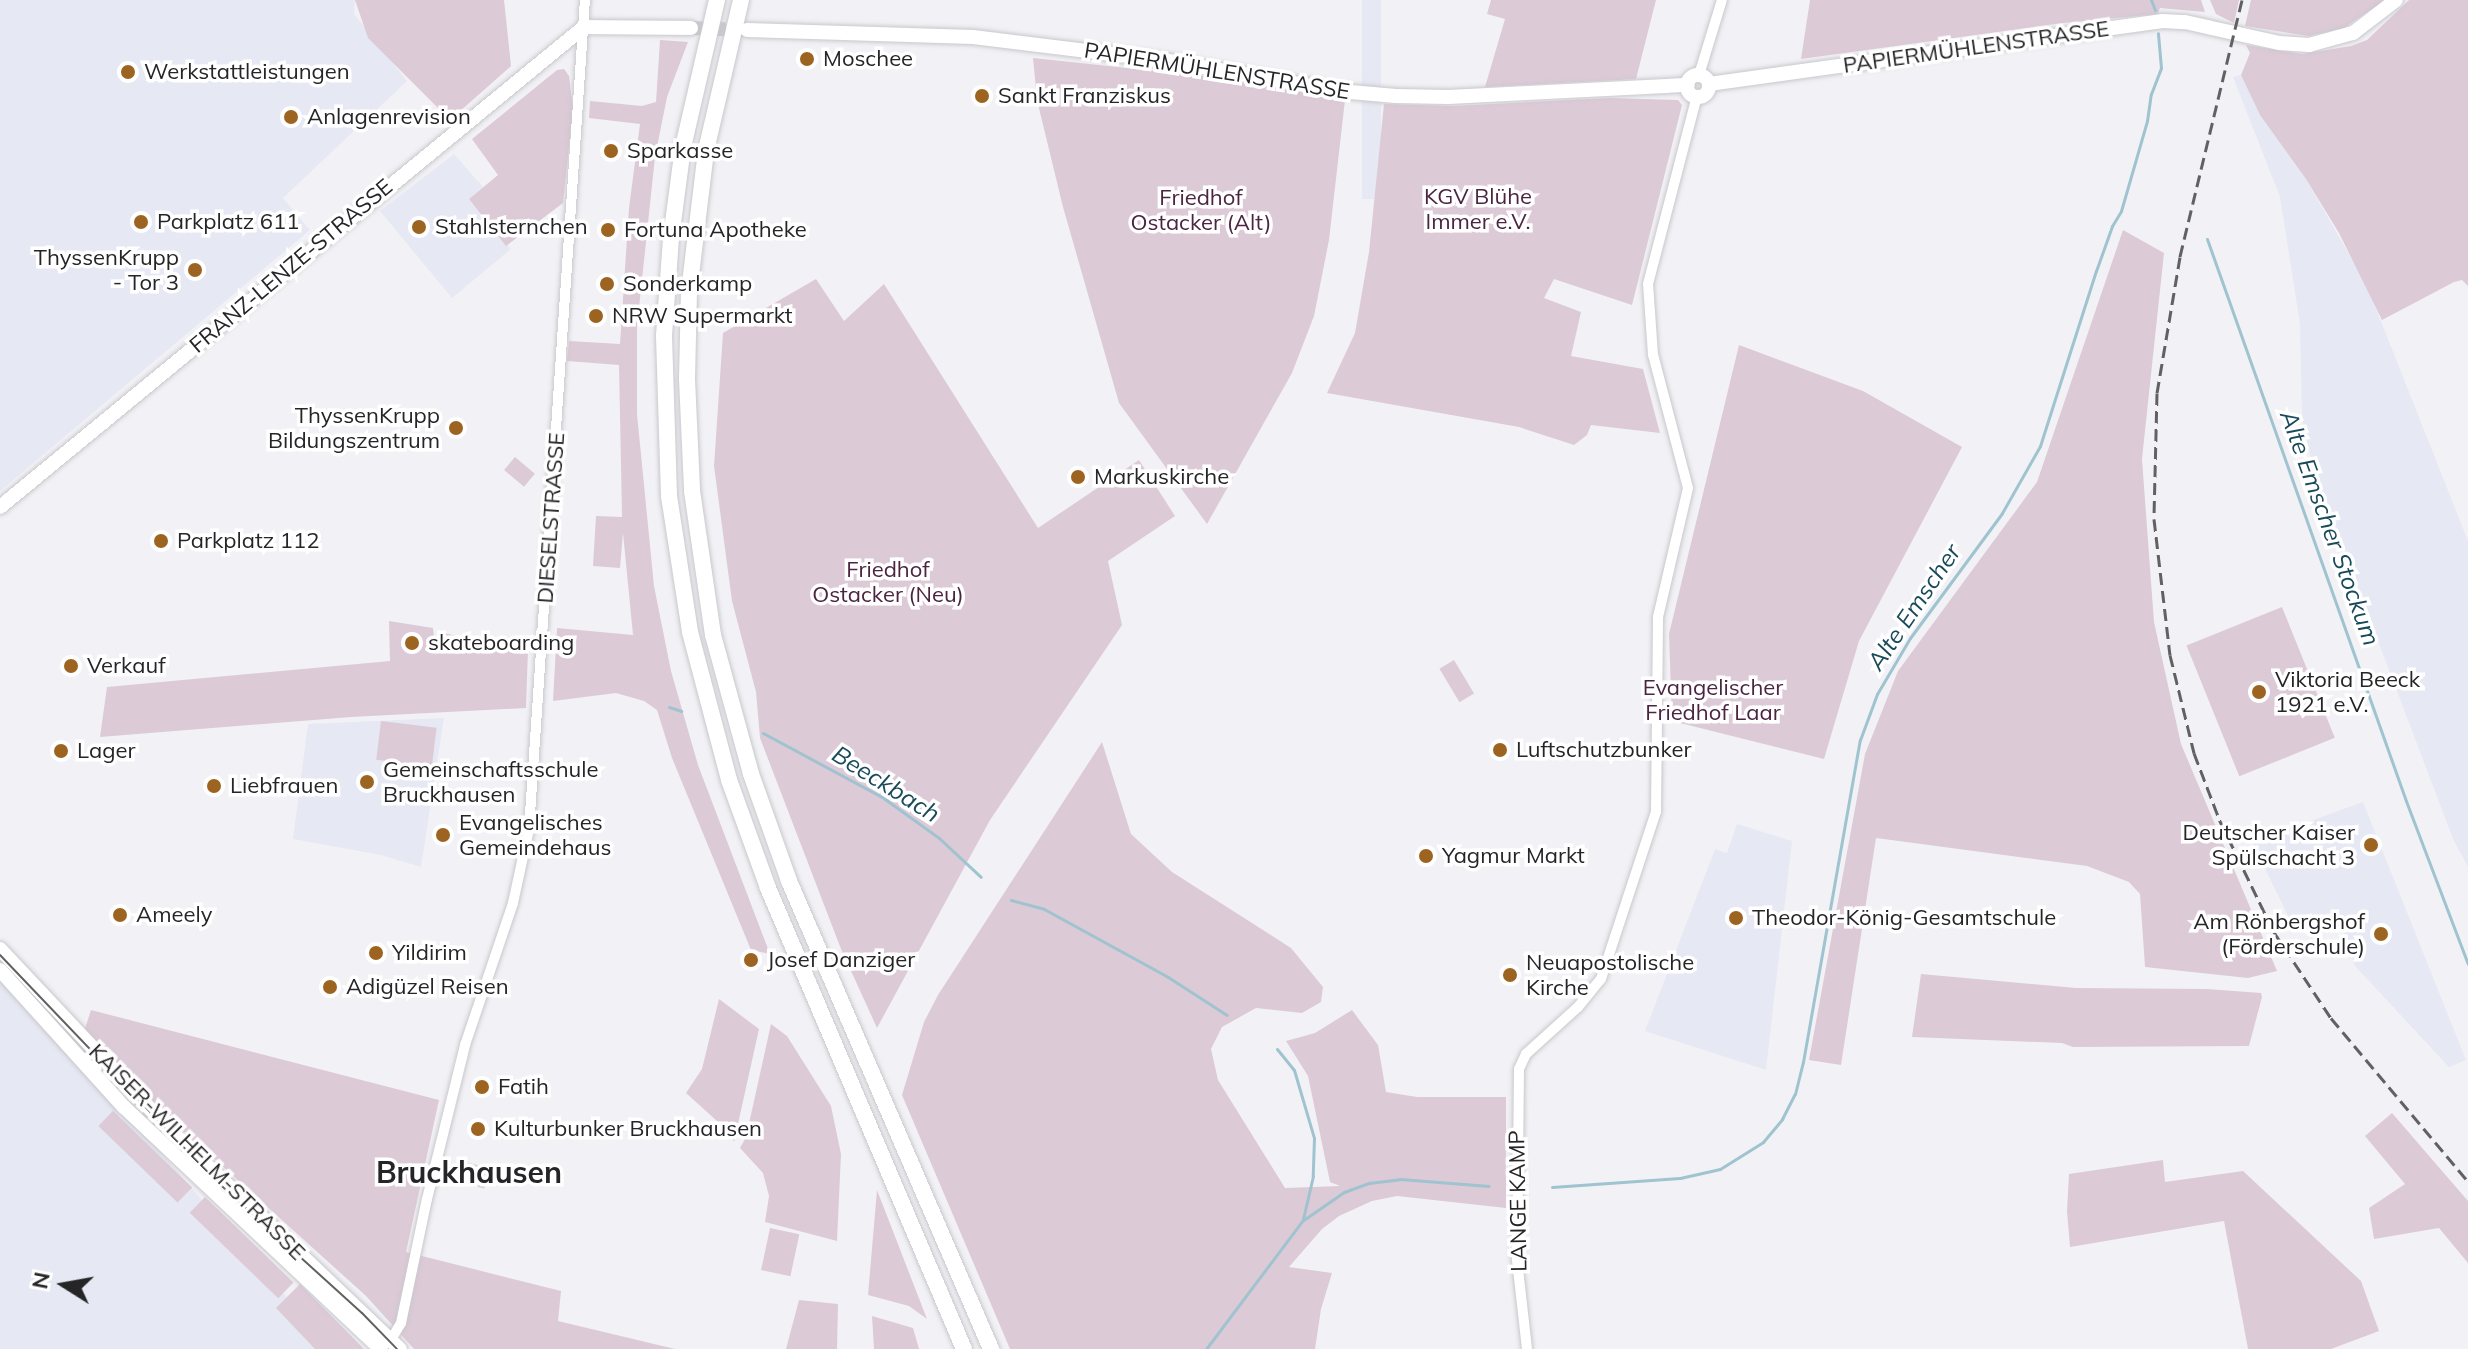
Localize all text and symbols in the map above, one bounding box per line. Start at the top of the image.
street label: PAPIERMÜHLENSTRASSE [1841,15,2111,79]
street label: PAPIERMÜHLENSTRASSE [1082,37,1352,105]
place label: Moschee [823,46,913,72]
marker: Moschee [798,50,816,68]
place label: Werkstattleistungen [144,59,350,85]
marker: Werkstattleistungen [119,63,137,81]
place label: Sankt Franziskus [998,83,1171,109]
marker: Sankt Franziskus [973,87,991,105]
place label: Anlagenrevision [307,104,471,130]
marker: Anlagenrevision [282,108,300,126]
place label: Sparkasse [627,138,733,164]
marker: Sparkasse [602,142,620,160]
street label: FRANZ-LENZE-STRASSE [184,173,398,359]
park label: KGV Blühe Immer e.V. [1424,183,1532,234]
park label: Friedhof Ostacker (Alt) [1130,184,1272,236]
place label: Parkplatz 611 [157,209,299,235]
marker: Parkplatz 611 [132,213,150,231]
place label: Stahlsternchen [435,214,588,240]
place label: Fortuna Apotheke [624,217,807,243]
marker: Stahlsternchen [410,218,428,236]
marker: Fortuna Apotheke [599,221,617,239]
place label: ThyssenKrupp - Tor 3 [34,244,179,296]
marker: ThyssenKrupp - Tor 3 [186,261,204,279]
place label: Sonderkamp [623,271,752,297]
marker: Sonderkamp [598,275,616,293]
place label: NRW Supermarkt [612,303,792,329]
marker: NRW Supermarkt [587,307,605,325]
place label: ThyssenKrupp Bildungszentrum [268,402,440,454]
water label: Alte Emscher Stockum [2274,407,2386,649]
marker: ThyssenKrupp Bildungszentrum [447,419,465,437]
street label: DIESELSTRASSE [532,432,570,604]
place label: Markuskirche [1094,464,1229,490]
marker: Markuskirche [1069,468,1087,486]
place label: Parkplatz 112 [177,528,319,554]
marker: Parkplatz 112 [152,532,170,550]
water label: Alte Emscher [1861,539,1967,675]
park label: Friedhof Ostacker (Neu) [812,556,964,608]
place label: skateboarding [428,630,574,656]
marker: skateboarding [403,634,421,652]
place label: Verkauf [87,653,166,679]
marker: Verkauf [62,657,80,675]
place label: Viktoria Beeck 1921 e.V. [2275,666,2420,718]
park label: Evangelischer Friedhof Laar [1643,674,1783,726]
marker: Viktoria Beeck 1921 e.V. [2250,683,2268,701]
place label: Luftschutzbunker [1516,737,1691,763]
place label: Lager [77,738,135,764]
water label: Beeckbach [827,740,945,828]
marker: Luftschutzbunker [1491,741,1509,759]
marker: Lager [52,742,70,760]
place label: Gemeinschaftsschule Bruckhausen [383,756,598,808]
place label: Liebfrauen [230,773,338,799]
marker: Gemeinschaftsschule Bruckhausen [358,773,376,791]
marker: Liebfrauen [205,777,223,795]
place label: Evangelisches Gemeindehaus [459,809,611,860]
place label: Deutscher Kaiser Spülschacht 3 [2183,819,2355,870]
marker: Evangelisches Gemeindehaus [434,826,452,844]
marker: Deutscher Kaiser Spülschacht 3 [2362,836,2380,854]
place label: Yagmur Markt [1442,843,1585,869]
marker: Yagmur Markt [1417,847,1435,865]
place label: Ameely [136,902,212,928]
place label: Theodor-König-Gesamtschule [1752,905,2056,931]
marker: Ameely [111,906,129,924]
place label: Am Rönbergshof (Förderschule) [2193,908,2365,960]
marker: Theodor-König-Gesamtschule [1727,909,1745,927]
marker: Am Rönbergshof (Förderschule) [2372,925,2390,943]
place label: Yildirim [392,940,467,966]
marker: Yildirim [367,944,385,962]
place label: Josef Danziger [767,947,915,973]
place label: Neuapostolische Kirche [1526,949,1694,1000]
marker: Josef Danziger [742,951,760,969]
marker: Neuapostolische Kirche [1501,966,1519,984]
place label: Adigüzel Reisen [346,974,509,1000]
marker: Adigüzel Reisen [321,978,339,996]
street label: KAISER-WILHELM-STRASSE [83,1038,311,1266]
place label: Fatih [498,1074,549,1100]
marker: Fatih [473,1078,491,1096]
place label: Kulturbunker Bruckhausen [494,1116,762,1142]
marker: Kulturbunker Bruckhausen [469,1120,487,1138]
street label: LANGE KAMP [1504,1130,1532,1272]
district label: Bruckhausen [376,1154,562,1190]
north arrow [24,1245,104,1325]
text: N [25,1270,56,1291]

